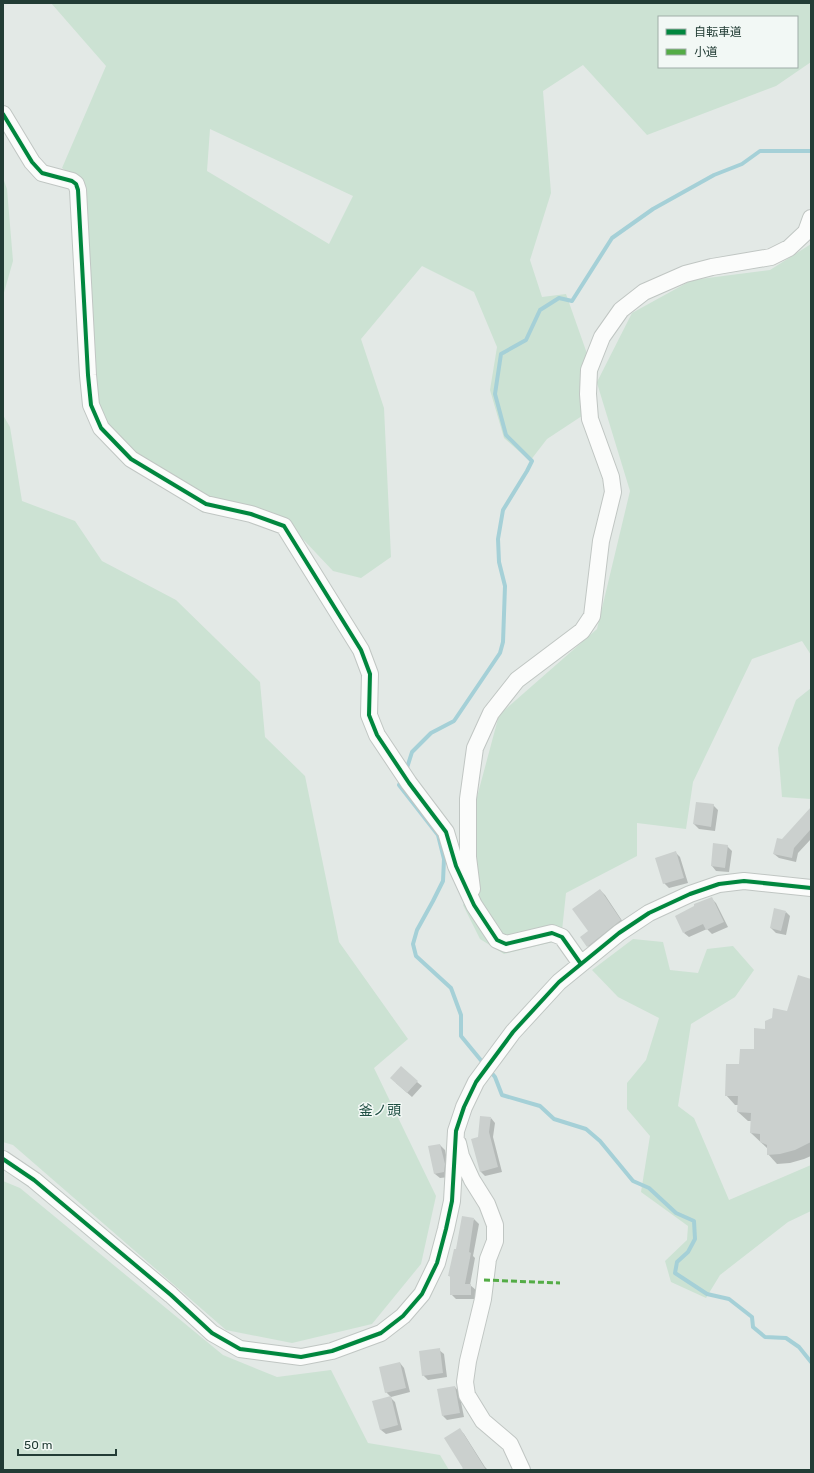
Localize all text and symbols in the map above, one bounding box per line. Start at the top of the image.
legend [658,16,798,68]
text: 自転車道 [694,25,742,39]
text: 小道 [694,45,718,59]
district label: 釜ノ頭 [359,1102,401,1119]
scale bar [18,1431,116,1457]
text: 50 m [24,1438,52,1452]

